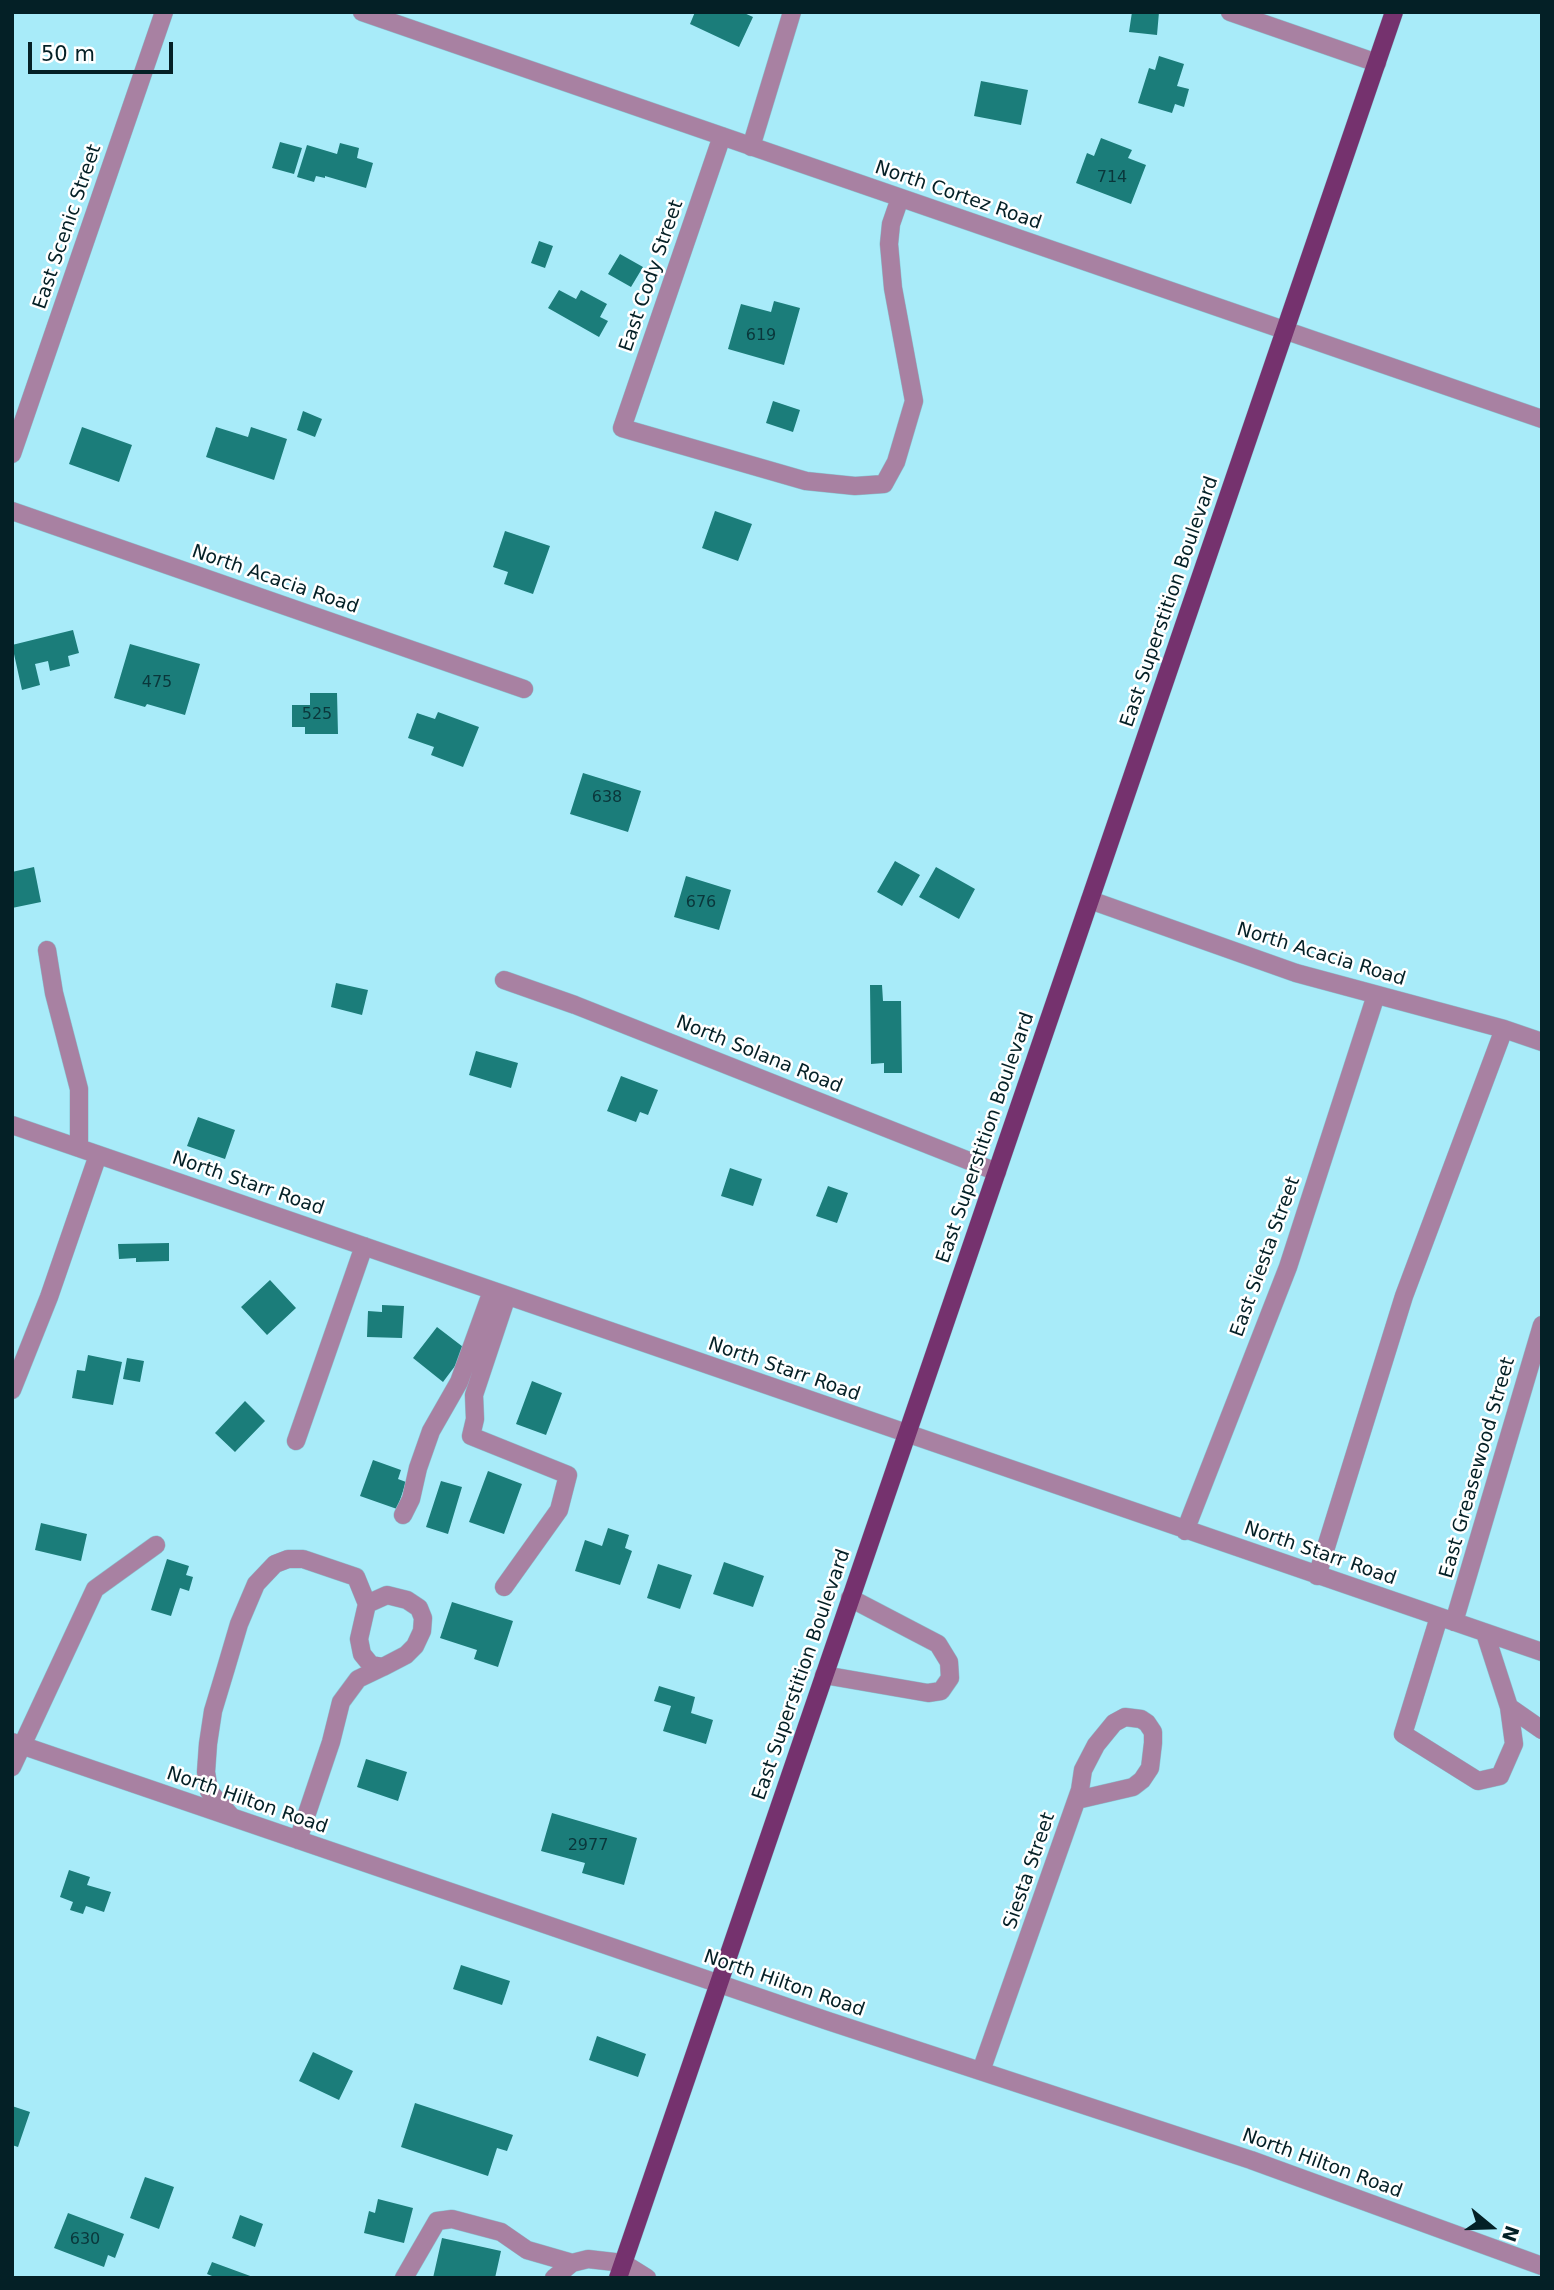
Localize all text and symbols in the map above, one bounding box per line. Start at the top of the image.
scale bar [32,28,177,72]
text: 50 m [41,42,95,66]
street label: East Scenic Street [29,142,107,312]
street label: North Cortez Road [872,157,1044,235]
house number: 714 [1097,168,1127,188]
street label: East Cody Street [615,197,689,355]
house number: 619 [746,326,776,346]
street label: East Superstition Boulevard [1116,474,1224,730]
street label: North Acacia Road [189,541,361,619]
house number: 475 [142,673,172,693]
house number: 525 [302,705,332,725]
house number: 638 [592,788,622,808]
house number: 676 [686,893,716,913]
street label: North Acacia Road [1234,919,1408,991]
street label: East Superstition Boulevard [932,1010,1040,1266]
street label: North Solana Road [673,1011,845,1099]
street label: North Starr Road [169,1147,327,1221]
street label: East Siesta Street [1226,1174,1306,1340]
street label: North Starr Road [705,1333,863,1407]
street label: East Greasewood Street [1436,1355,1520,1581]
street label: North Starr Road [1241,1517,1399,1591]
street label: East Superstition Boulevard [748,1547,856,1803]
street label: North Hilton Road [163,1763,331,1839]
street label: Siesta Street [999,1810,1061,1932]
house number: 2977 [568,1836,608,1856]
street label: North Hilton Road [700,1946,868,2022]
street label: North Hilton Road [1239,2124,1405,2204]
north arrow [1456,2192,1526,2262]
text: N [1498,2223,1524,2245]
house number: 630 [70,2230,100,2250]

